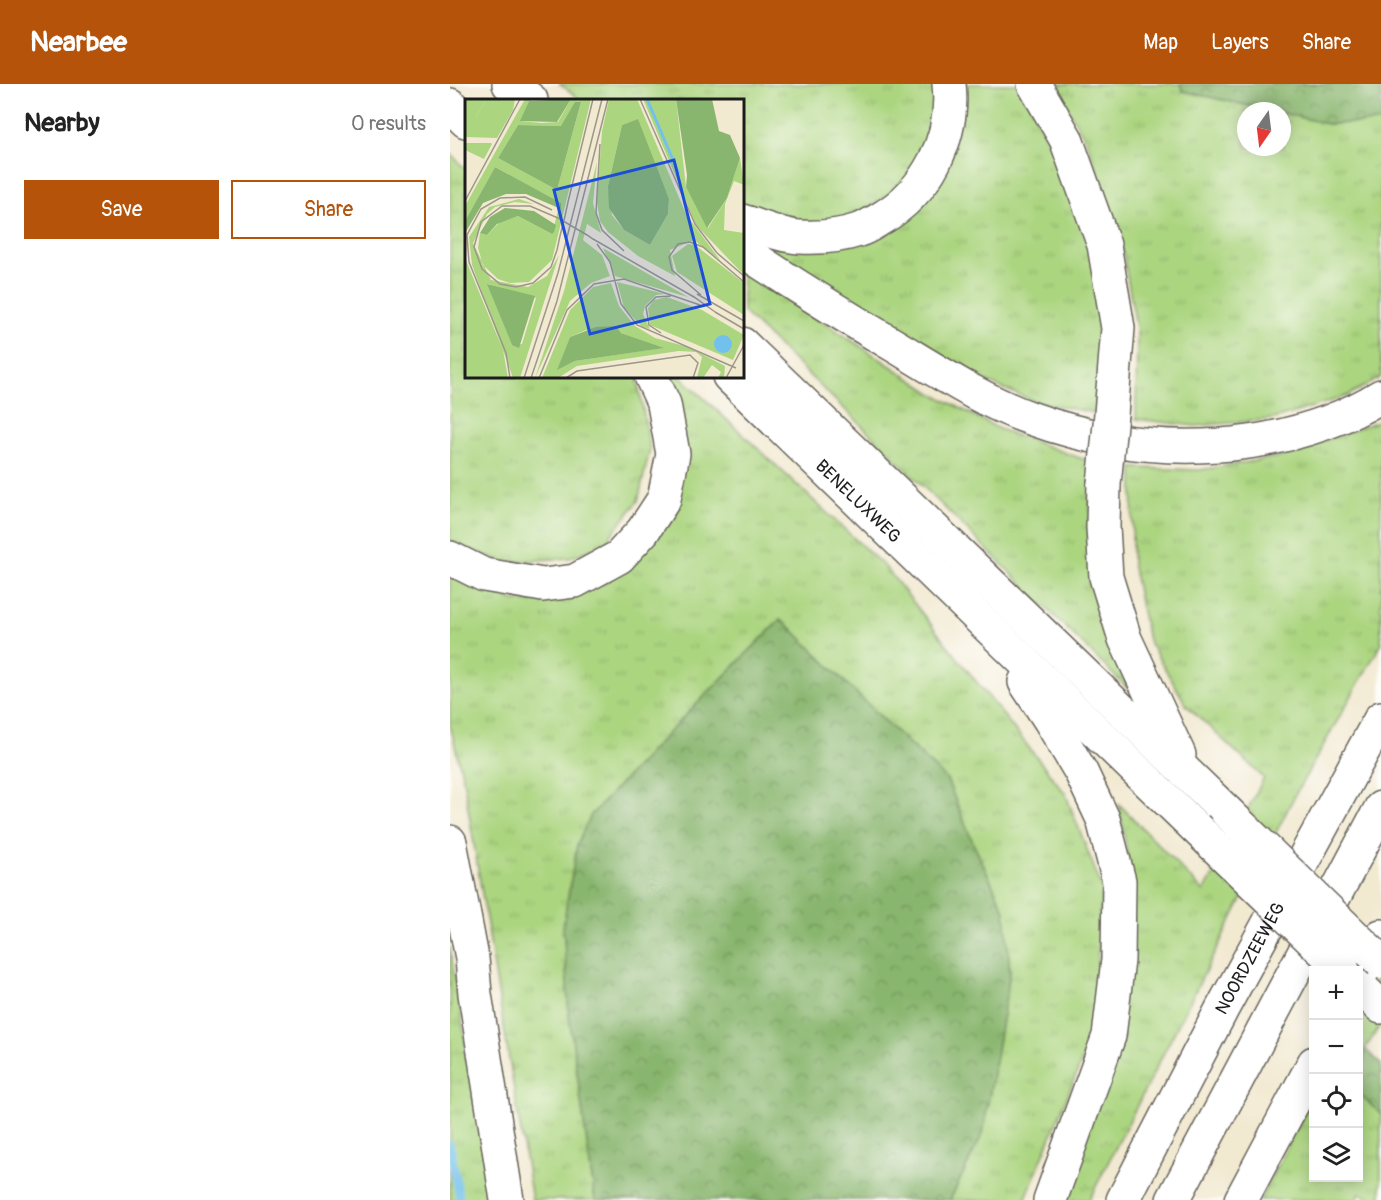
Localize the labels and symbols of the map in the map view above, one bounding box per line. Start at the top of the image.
inset map [465,99,744,378]
north arrow [1237,102,1291,156]
street label: BENELUXWEG [810,455,906,548]
street label: NOORDZEEWEG [1210,898,1290,1019]

